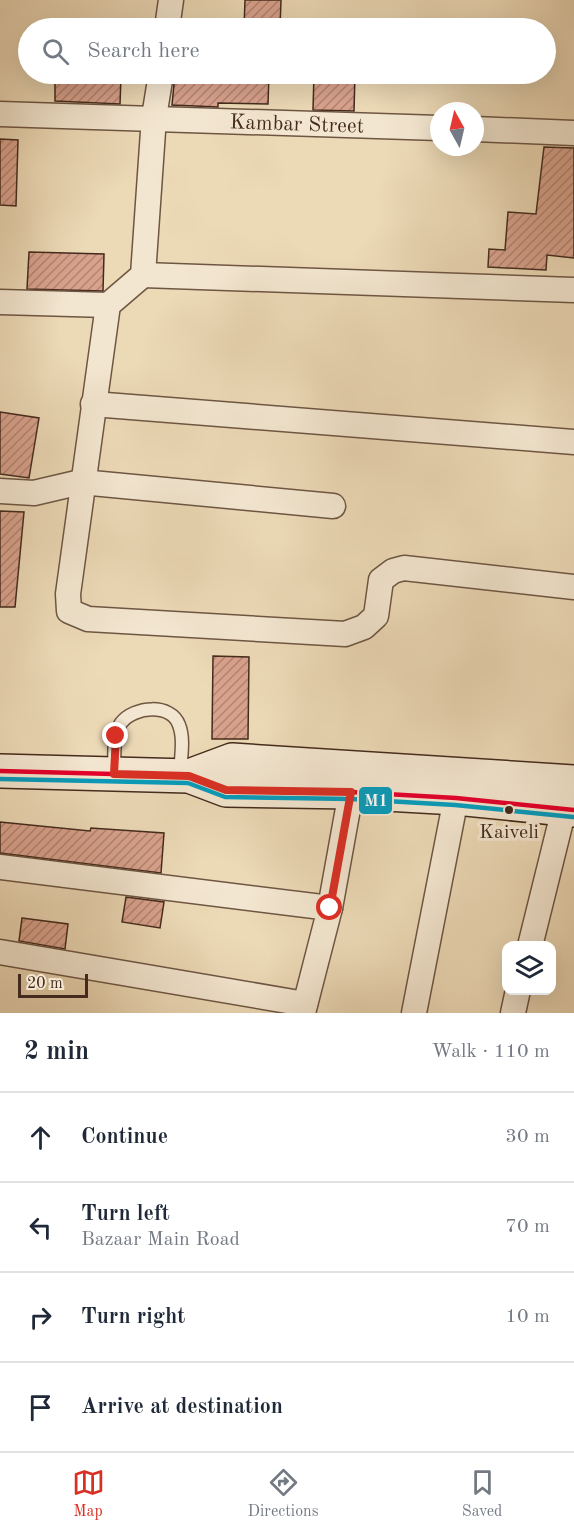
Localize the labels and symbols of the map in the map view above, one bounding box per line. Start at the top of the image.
north arrow [430,102,484,156]
street label: Kambar Street [229,112,364,138]
route end [102,722,128,748]
line badge: M1 [358,786,393,815]
text: M1 [364,794,388,810]
marker: Kaiveli [503,804,515,816]
place label: Kaiveli [479,823,539,843]
route start [316,894,342,920]
scale bar [18,971,88,998]

